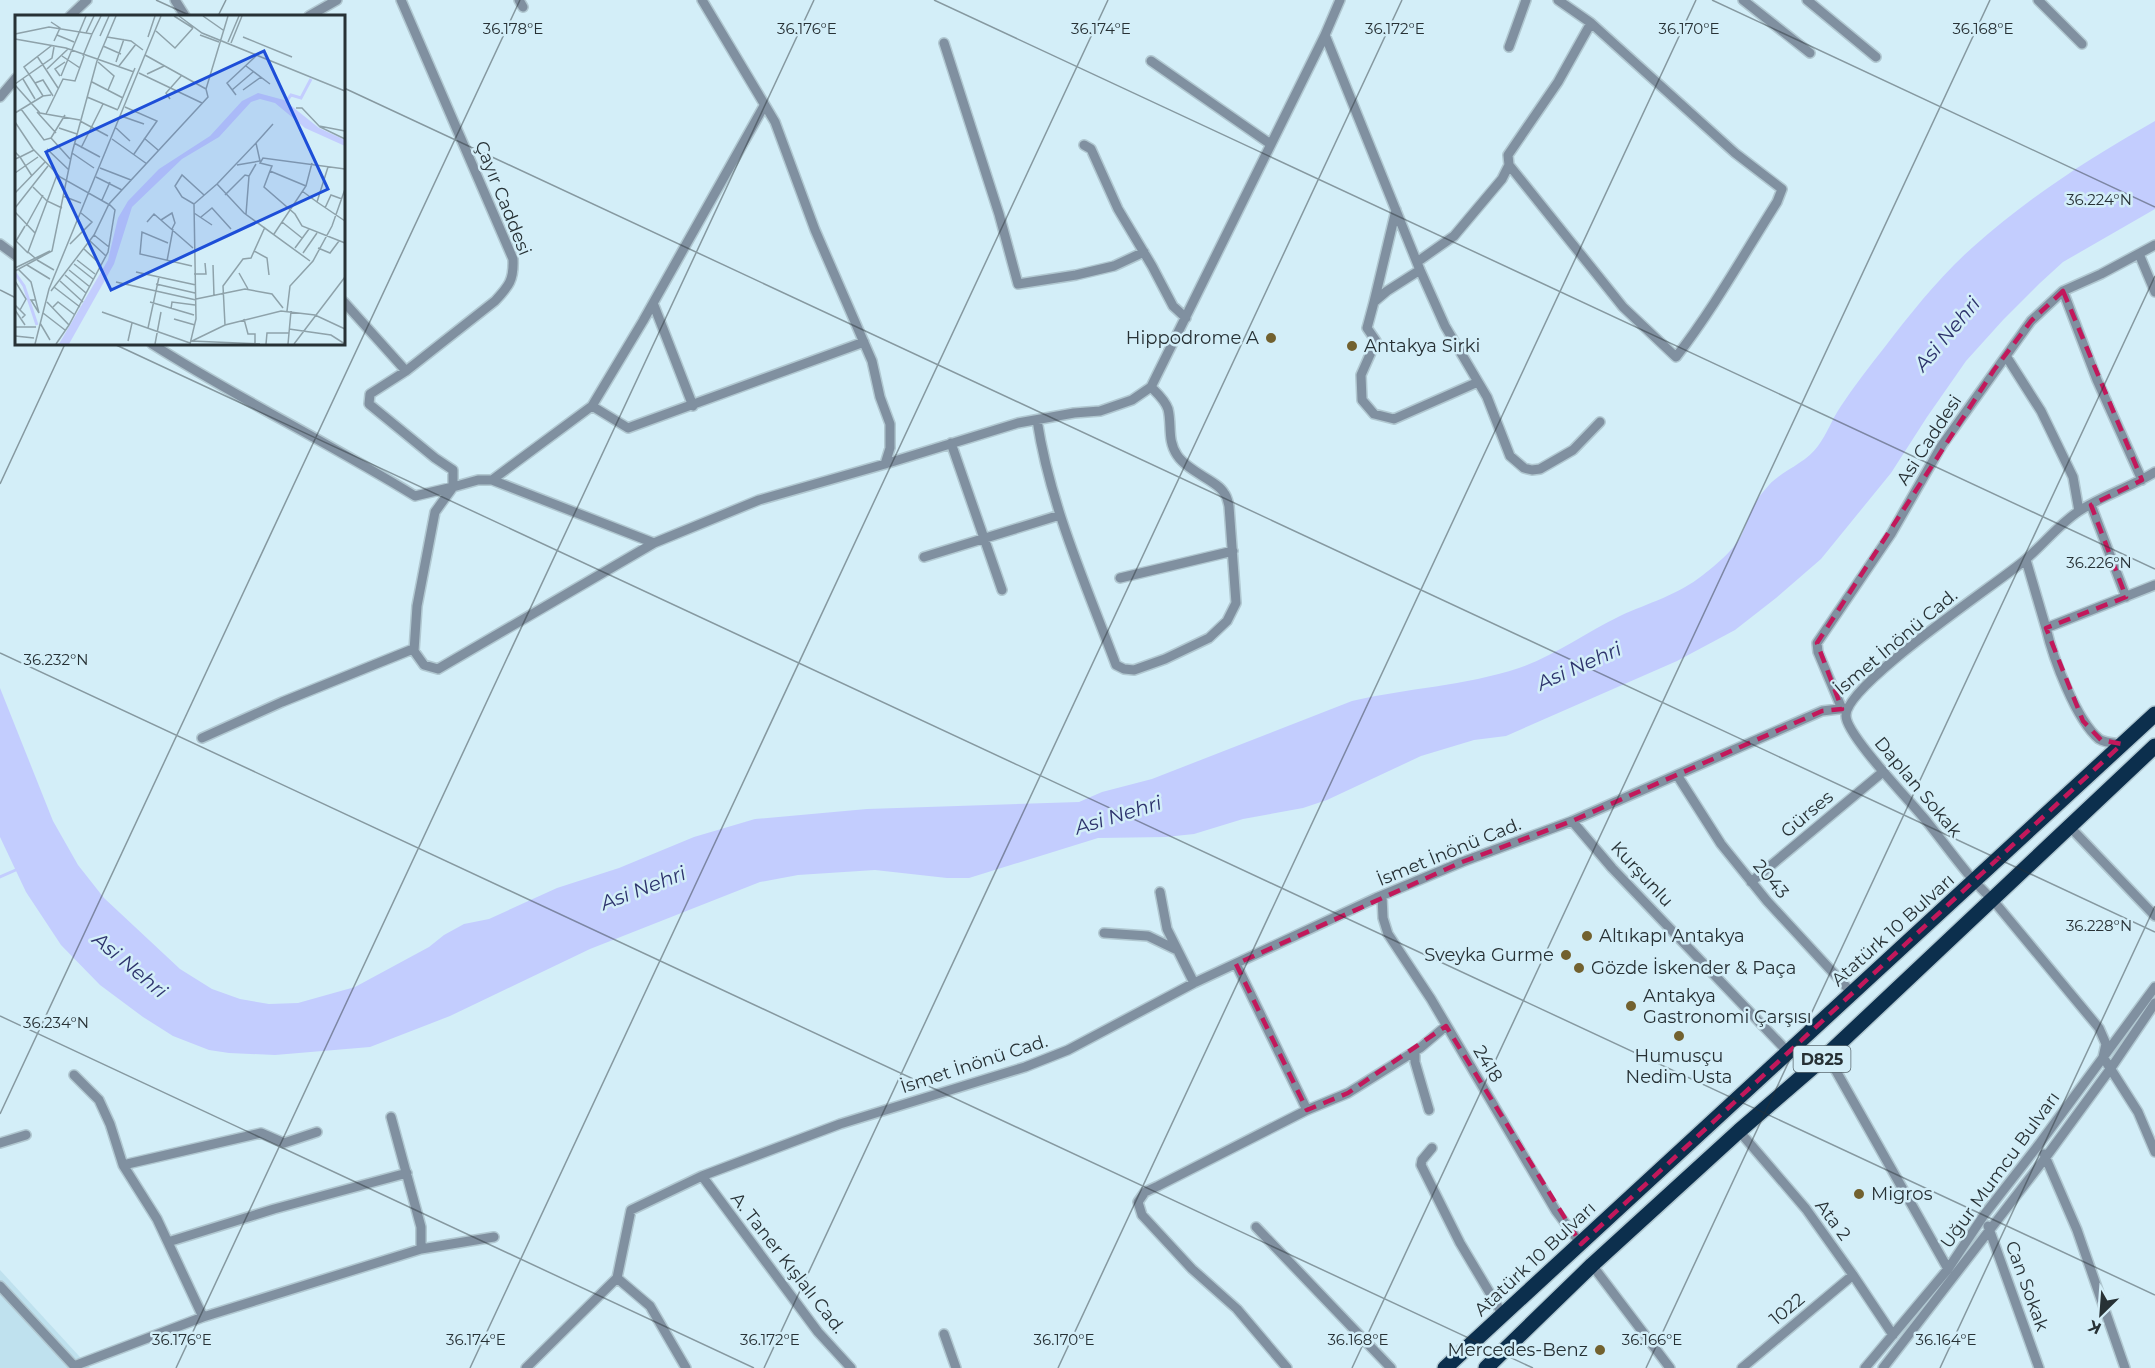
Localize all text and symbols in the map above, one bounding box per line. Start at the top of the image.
inset map [15,15,345,345]
text: 36.178°E [483,19,543,38]
text: 36.176°E [777,19,837,38]
text: 36.174°E [1071,19,1131,38]
text: 36.172°E [1365,19,1425,38]
text: 36.170°E [1659,19,1719,38]
text: 36.168°E [1952,19,2014,38]
street label: Çayır Caddesi [470,138,536,258]
text: 36.224°N [2066,190,2132,209]
water label: Asi Nehri [1908,291,1985,377]
place label: Hippodrome A [1126,327,1259,349]
marker: Hippodrome A [1264,331,1278,345]
place label: Antakya Sirki [1364,335,1480,357]
marker: Antakya Sirki [1345,339,1359,353]
street label: Asi Caddesi [1892,391,1966,489]
text: 36.226°N [2066,553,2132,572]
street label: İsmet İnönü Cad. [1830,584,1962,700]
water label: Asi Nehri [1532,637,1625,696]
text: 36.232°N [24,650,88,669]
street label: Daplan Sokak [1870,732,1967,842]
street label: Gürses [1776,786,1838,842]
water label: Asi Nehri [1071,790,1165,840]
street label: İsmet İnönü Cad. [1374,813,1524,891]
street label: Kurşunlu [1606,837,1678,911]
street label: 2043 [1748,855,1794,903]
water label: Asi Nehri [596,860,690,916]
street label: Atatürk 10 Bulvarı [1827,869,1959,991]
text: 36.228°N [2066,916,2132,935]
place label: Altıkapı Antakya [1599,925,1745,947]
water label: Asi Nehri [87,926,173,1003]
marker: Altıkapı Antakya [1580,929,1594,943]
place label: Sveyka Gurme [1424,944,1554,966]
marker: Sveyka Gurme [1559,948,1573,962]
place label: Gözde İskender & Paça [1591,957,1796,979]
marker: Gözde İskender & Paça [1572,961,1586,975]
place label: Antakya Gastronomi Çarşısı [1643,985,1812,1028]
marker: Antakya Gastronomi Çarşısı [1624,999,1638,1013]
text: 36.234°N [23,1013,89,1032]
marker: Humusçu Nedim Usta [1672,1029,1686,1043]
street label: İsmet İnönü Cad. [898,1030,1050,1098]
street label: 2418 [1468,1042,1508,1086]
place label: Humusçu Nedim Usta [1626,1045,1732,1088]
road number: D825 [1794,1046,1850,1072]
street label: Uğur Mumcu Bulvarı [1936,1087,2064,1253]
place label: Migros [1871,1183,1933,1205]
marker: Migros [1852,1187,1866,1201]
street label: A. Taner Kışlalı Cad. [726,1188,850,1338]
street label: Ata 2 [1811,1195,1855,1245]
street label: Atatürk 10 Bulvarı [1470,1197,1600,1321]
street label: Can Sokak [2001,1238,2054,1334]
north arrow [2071,1284,2131,1344]
street label: 1022 [1765,1288,1809,1330]
text: K [2084,1316,2104,1338]
text: 36.176°E [152,1330,212,1349]
text: 36.174°E [446,1330,506,1349]
text: 36.172°E [740,1330,800,1349]
text: 36.170°E [1034,1330,1094,1349]
text: 36.168°E [1327,1330,1389,1349]
text: 36.166°E [1622,1330,1682,1349]
text: 36.164°E [1915,1330,1977,1349]
place label: Mercedes-Benz [1448,1339,1588,1361]
marker: Mercedes-Benz [1593,1343,1607,1357]

